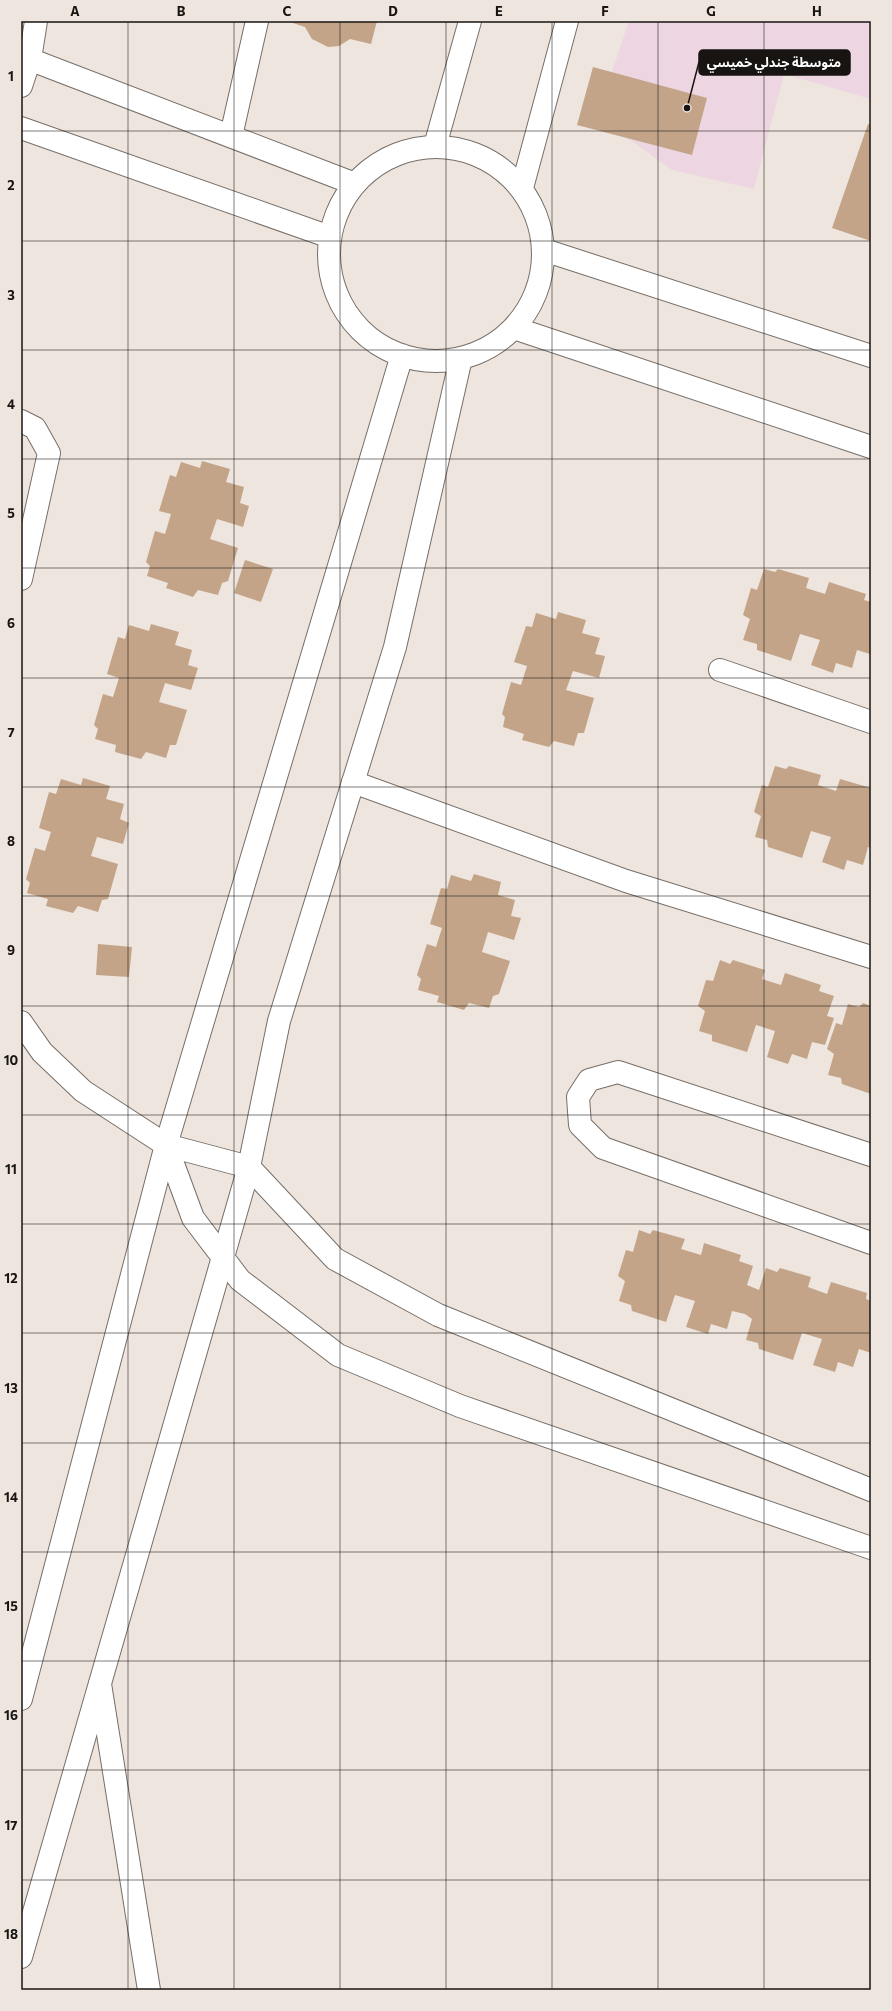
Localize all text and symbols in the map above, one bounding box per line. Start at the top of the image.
text: A [70,3,80,19]
text: B [177,3,186,19]
text: C [283,3,292,19]
text: D [388,3,398,19]
text: E [495,3,503,19]
text: F [601,3,609,19]
text: G [706,3,716,19]
text: H [812,3,822,19]
callout: متوسطة جندلي خميسي [699,50,850,75]
text: متوسطة جندلي خميسي [707,54,841,73]
text: 1 [8,68,14,84]
text: 2 [7,177,15,193]
text: 3 [7,287,15,303]
text: 4 [7,396,15,412]
text: 5 [7,505,15,521]
text: 6 [7,615,15,631]
text: 7 [7,724,15,740]
text: 8 [7,833,15,849]
text: 9 [7,942,15,958]
text: 10 [4,1052,19,1068]
text: 11 [5,1161,17,1177]
text: 12 [4,1270,18,1286]
text: 13 [4,1380,18,1396]
text: 14 [4,1489,18,1505]
text: 15 [4,1598,18,1614]
text: 16 [4,1707,18,1723]
text: 17 [4,1817,18,1833]
text: 18 [4,1926,18,1942]

